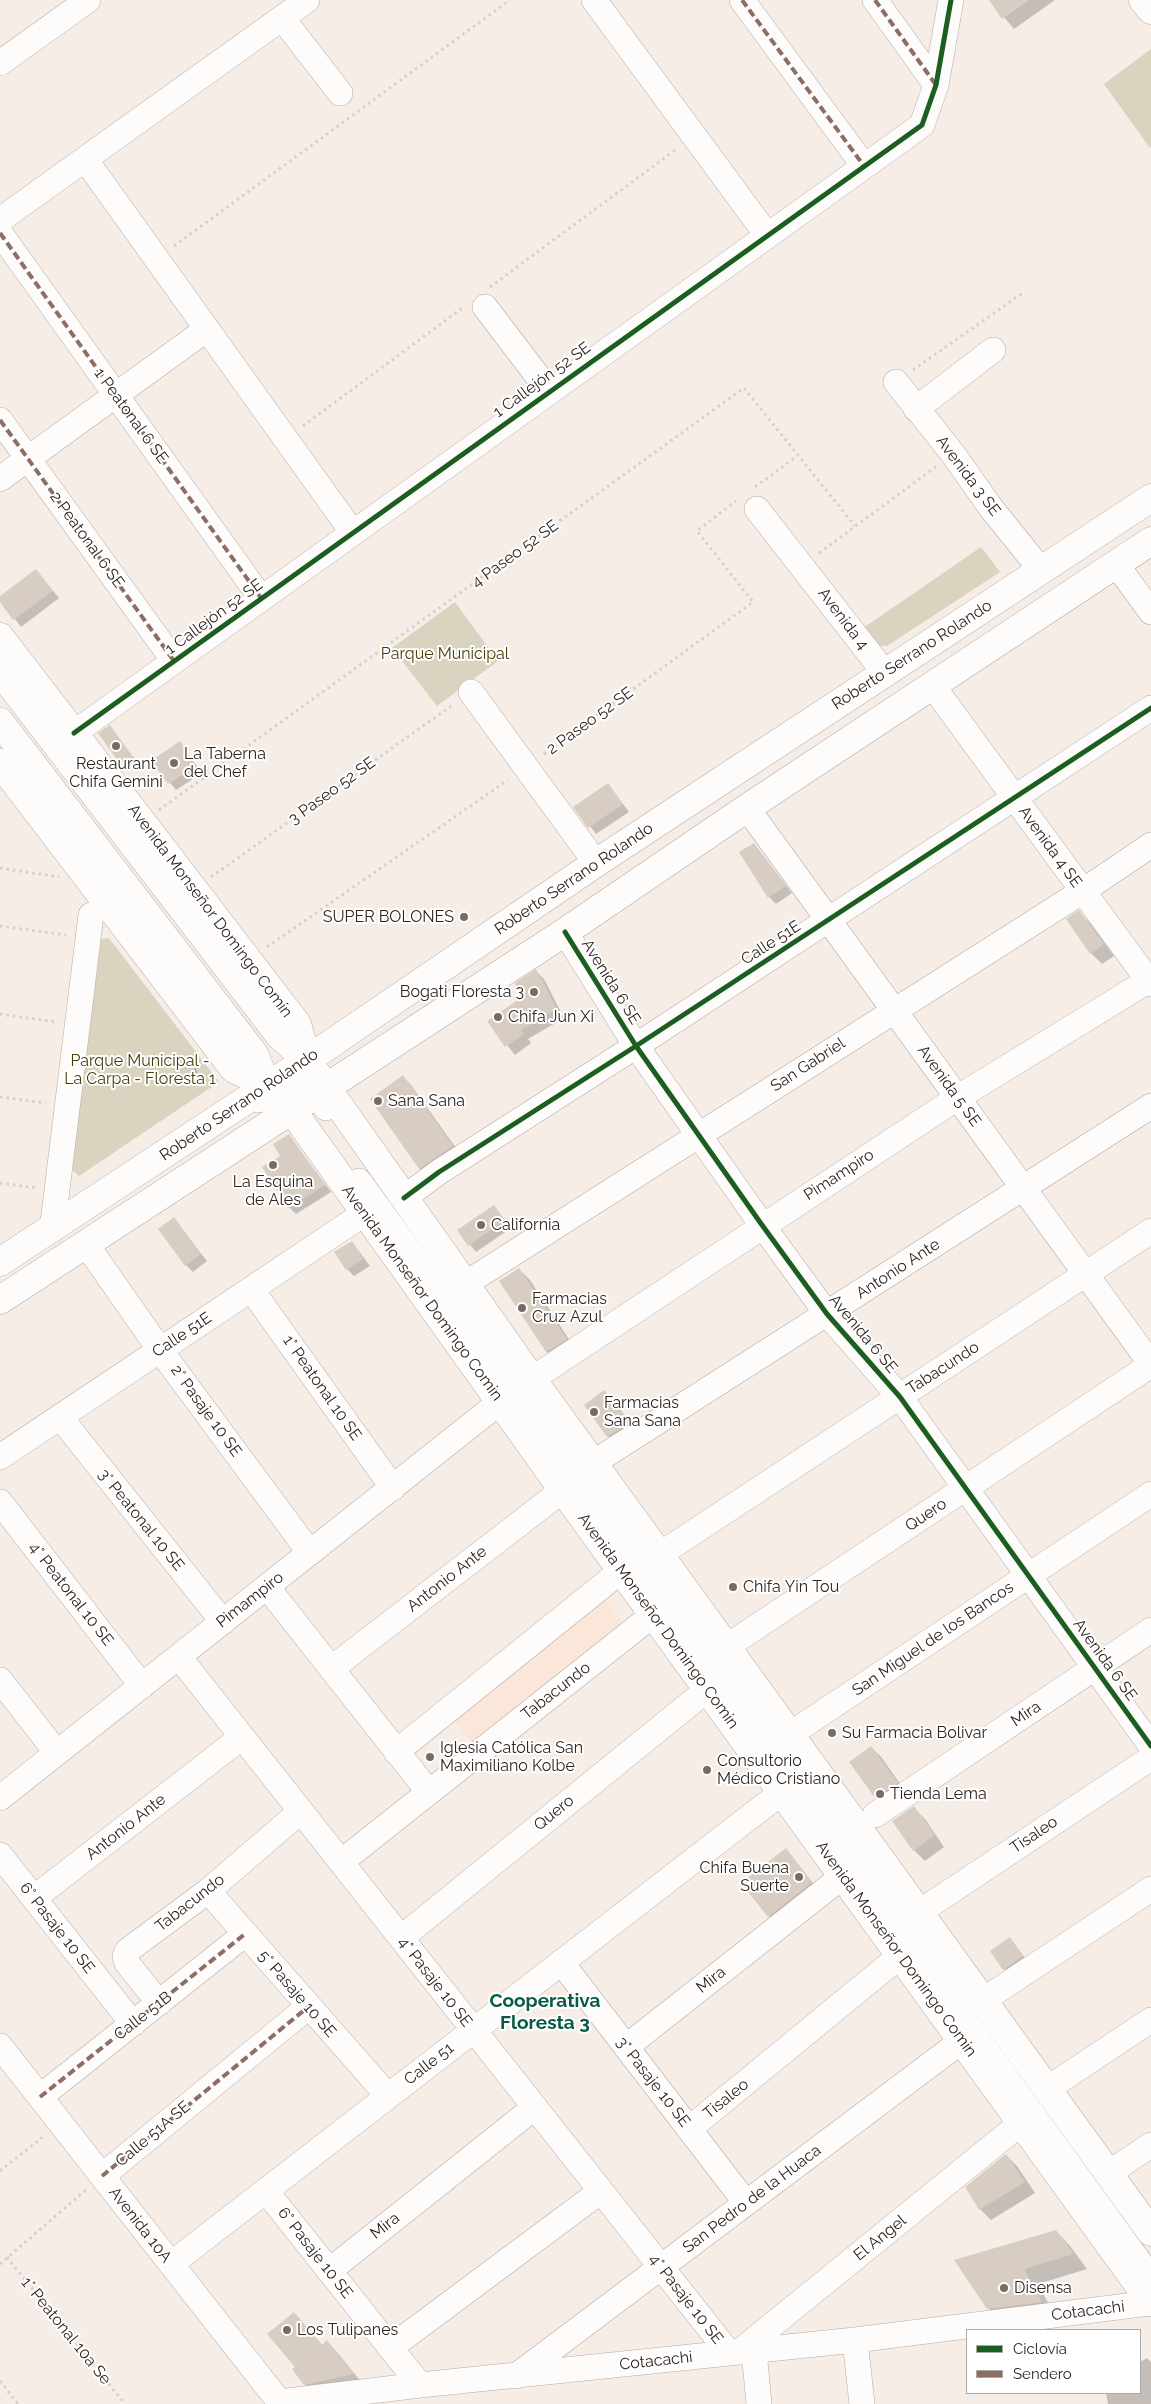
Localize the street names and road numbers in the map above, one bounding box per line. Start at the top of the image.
street label: 1 Callejón 52 SE [489,338,595,422]
street label: 1 Peatonal 6 SE [90,365,172,467]
street label: Avenida 3 SE [932,432,1004,520]
street label: 2 Peatonal 6 SE [46,488,128,592]
street label: 4 Paseo 52 SE [468,516,562,592]
street label: 1 Callejón 52 SE [161,575,267,659]
street label: Avenida 4 [814,584,872,654]
street label: Roberto Serrano Rolando [828,596,996,714]
street label: 2 Paseo 52 SE [543,683,637,759]
street label: 3 Paseo 52 SE [285,753,379,829]
street label: Avenida Monseñor Domingo Comín [124,801,296,1021]
street label: Avenida 4 SE [1014,803,1086,891]
street label: Roberto Serrano Rolando [491,819,657,939]
street label: Calle 51E [738,917,804,969]
street label: Avenida 6 SE [577,936,645,1028]
street label: San Gabriel [767,1034,849,1096]
street label: Avenida 5 SE [913,1042,985,1130]
street label: Roberto Serrano Rolando [156,1045,322,1165]
street label: Pimampiro [800,1145,878,1205]
street label: Avenida Monseñor Domingo Comin [337,1181,507,1405]
street label: Antonio Ante [853,1235,943,1303]
street label: Avenida 6 SE [825,1291,901,1377]
street label: Calle 51E [149,1308,215,1362]
street label: 1° Peatonal 10 SE [279,1332,365,1444]
street label: Tabacundo [903,1337,983,1399]
street label: 2° Pasaje 10 SE [166,1361,246,1461]
street label: 3° Peatonal 10 SE [94,1465,188,1575]
street label: Quero [902,1494,950,1536]
street label: Avenida Monseñor Domingo Comin [573,1509,743,1733]
street label: 4° Peatonal 10 SE [25,1538,117,1650]
street label: Antonio Ante [403,1542,491,1616]
street label: Pimampiro [213,1568,287,1632]
street label: San Miguel de los Bancos [849,1578,1017,1700]
street label: Avenida 6 SE [1069,1615,1141,1705]
street label: Tabacundo [518,1658,594,1724]
street label: Mira [1007,1697,1045,1731]
street label: Antonio Ante [82,1790,170,1864]
street label: Quero [530,1791,578,1835]
street label: Tisaleo [1007,1812,1061,1858]
street label: Avenida Monseñor Domingo Comin [811,1837,981,2061]
street label: Tabacundo [152,1870,228,1936]
street label: 6° Pasaje 10 SE [15,1879,99,1977]
street label: 4° Pasaje 10 SE [394,1933,476,2031]
street label: 5° Pasaje 10 SE [254,1946,340,2042]
street label: Mira [693,1963,729,1997]
street label: Calle 51B [110,1987,176,2045]
street label: 3° Pasaje 10 SE [612,2033,694,2131]
street label: Calle 51 [400,2039,458,2089]
street label: Tisaleo [699,2075,753,2123]
street label: Calle 51A SE [112,2097,194,2171]
street label: San Pedro de la Huaca [679,2141,825,2257]
street label: Avenida 10A [105,2183,175,2267]
street label: 6° Pasaje 10 SE [273,2204,357,2302]
street label: Mira [367,2209,403,2243]
street label: El Angel [850,2211,910,2265]
street label: 4° Pasaje 10 SE [645,2250,727,2348]
street label: 1° Peatonal 10a Se [17,2273,115,2389]
street label: Cotacachi [1050,2297,1126,2325]
street label: Cotacachi [618,2348,694,2374]

